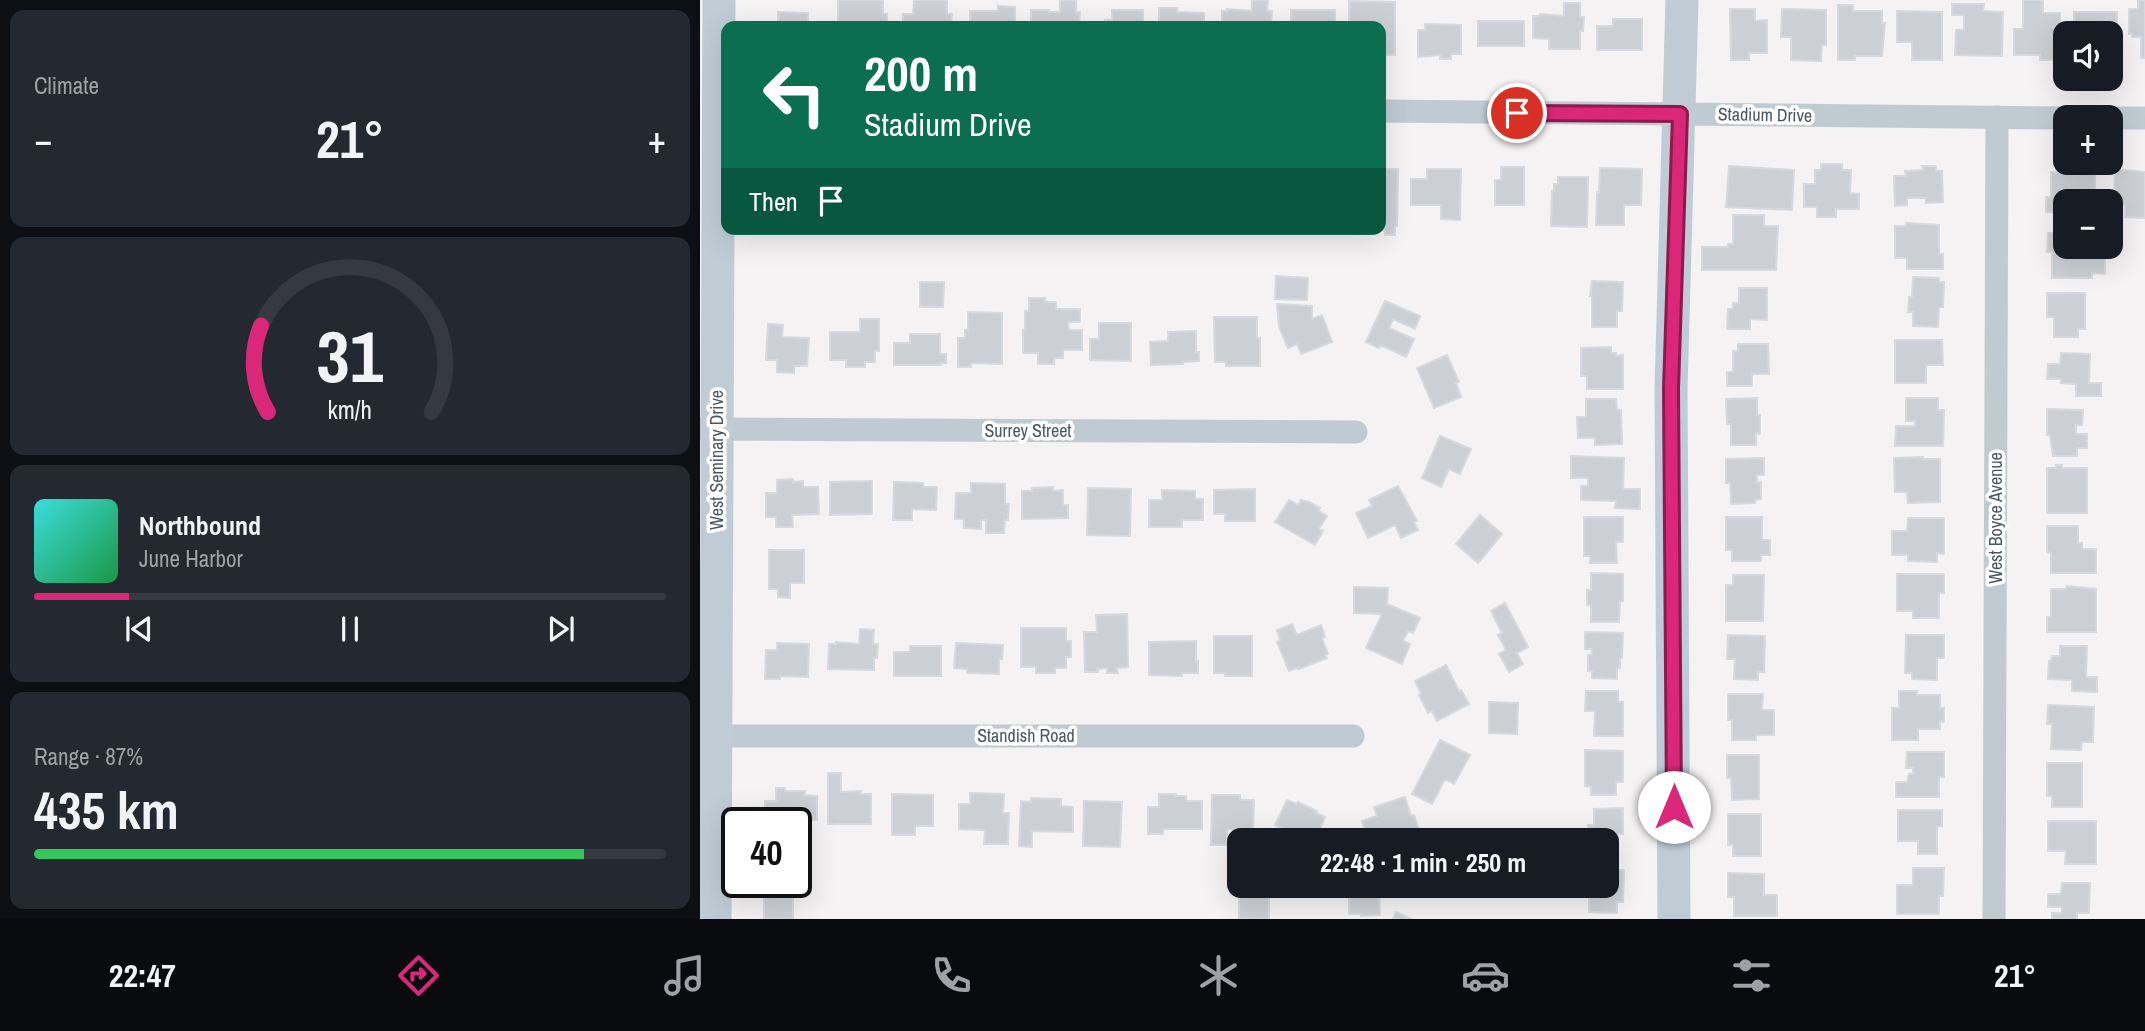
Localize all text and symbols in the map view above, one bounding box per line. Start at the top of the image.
map controls [2053,21,2123,259]
button: sound [2053,21,2123,91]
text: 200 m [864,40,978,106]
icon: left [749,49,840,140]
text: Climate [34,70,99,101]
pin [1487,83,1547,143]
icon: arrive [1498,94,1536,132]
street label: Stadium Drive [1718,101,1812,128]
text: Stadium Drive [864,103,1032,146]
text: 21° [316,104,384,174]
button: + [2053,105,2123,175]
text: − [34,114,52,165]
text: + [648,114,666,165]
icon: arrive [812,182,850,220]
text: Then [749,184,798,219]
button: − [2053,189,2123,259]
text: 31 [317,307,384,405]
street label: West Seminary Drive [704,390,729,530]
text: km/h [328,393,372,427]
street label: Surrey Street [985,418,1071,443]
street label: West Boyce Avenue [1983,452,2008,584]
text: Northbound [139,508,261,543]
text: June Harbor [139,543,243,574]
icon: previous [120,610,158,648]
icon: pause [331,610,369,648]
icon: next [542,610,580,648]
street label: Standish Road [977,723,1075,748]
text: Range · 87% [34,741,143,772]
position arrow [1637,770,1711,844]
text: 435 km [34,775,179,845]
speed limit sign: 40 [721,807,812,898]
text: 22:48 · 1 min · 250 m [1320,845,1526,880]
icon: directions [394,951,443,1000]
icon: music [660,951,709,1000]
icon: phone [927,951,976,1000]
icon: climate [1194,951,1243,1000]
icon: car [1461,951,1510,1000]
icon: filters [1727,951,1776,1000]
text: 22:47 [109,954,176,997]
text: 21° [1994,954,2036,997]

